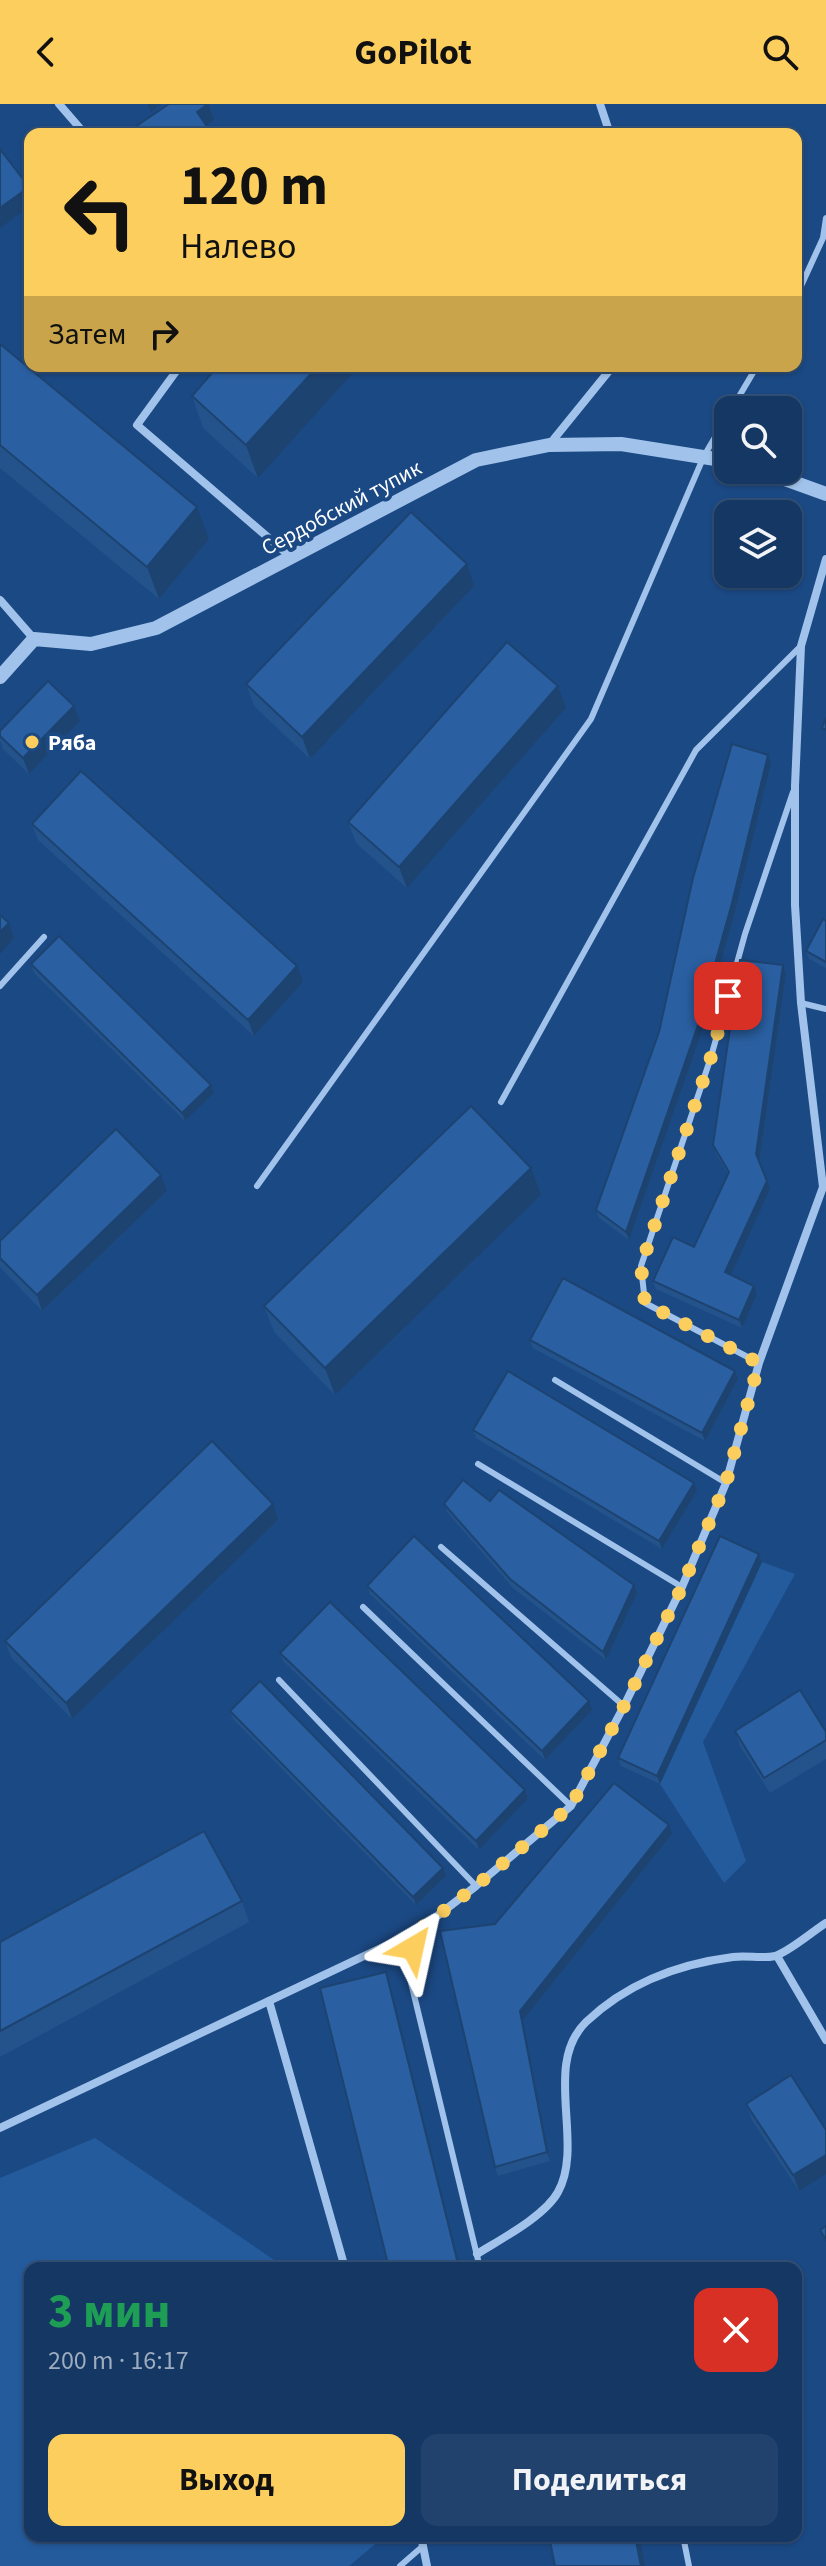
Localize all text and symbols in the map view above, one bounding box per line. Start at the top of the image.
text: GoPilot [354,27,472,78]
icon: back [24,30,68,74]
icon: search [758,30,802,74]
text: 120 m [180,147,328,226]
icon: left [48,160,152,264]
text: Налево [180,221,296,272]
icon: right [142,312,186,356]
text: Затем [48,313,126,356]
map controls [714,396,802,588]
button: search [714,396,802,484]
street label: Сердобский тупик [256,452,427,564]
button: layers [714,500,802,588]
place label: Ряба [48,727,96,759]
marker: Ряба [23,733,41,751]
pin [694,962,762,1030]
icon: arrive [706,974,750,1018]
position arrow [371,1906,455,1990]
text: 3 мин [48,2278,171,2346]
button: close [694,2288,778,2372]
text: 200 m · 16:17 [48,2342,189,2379]
button: Выход [48,2434,405,2526]
button: Поделиться [421,2434,778,2526]

